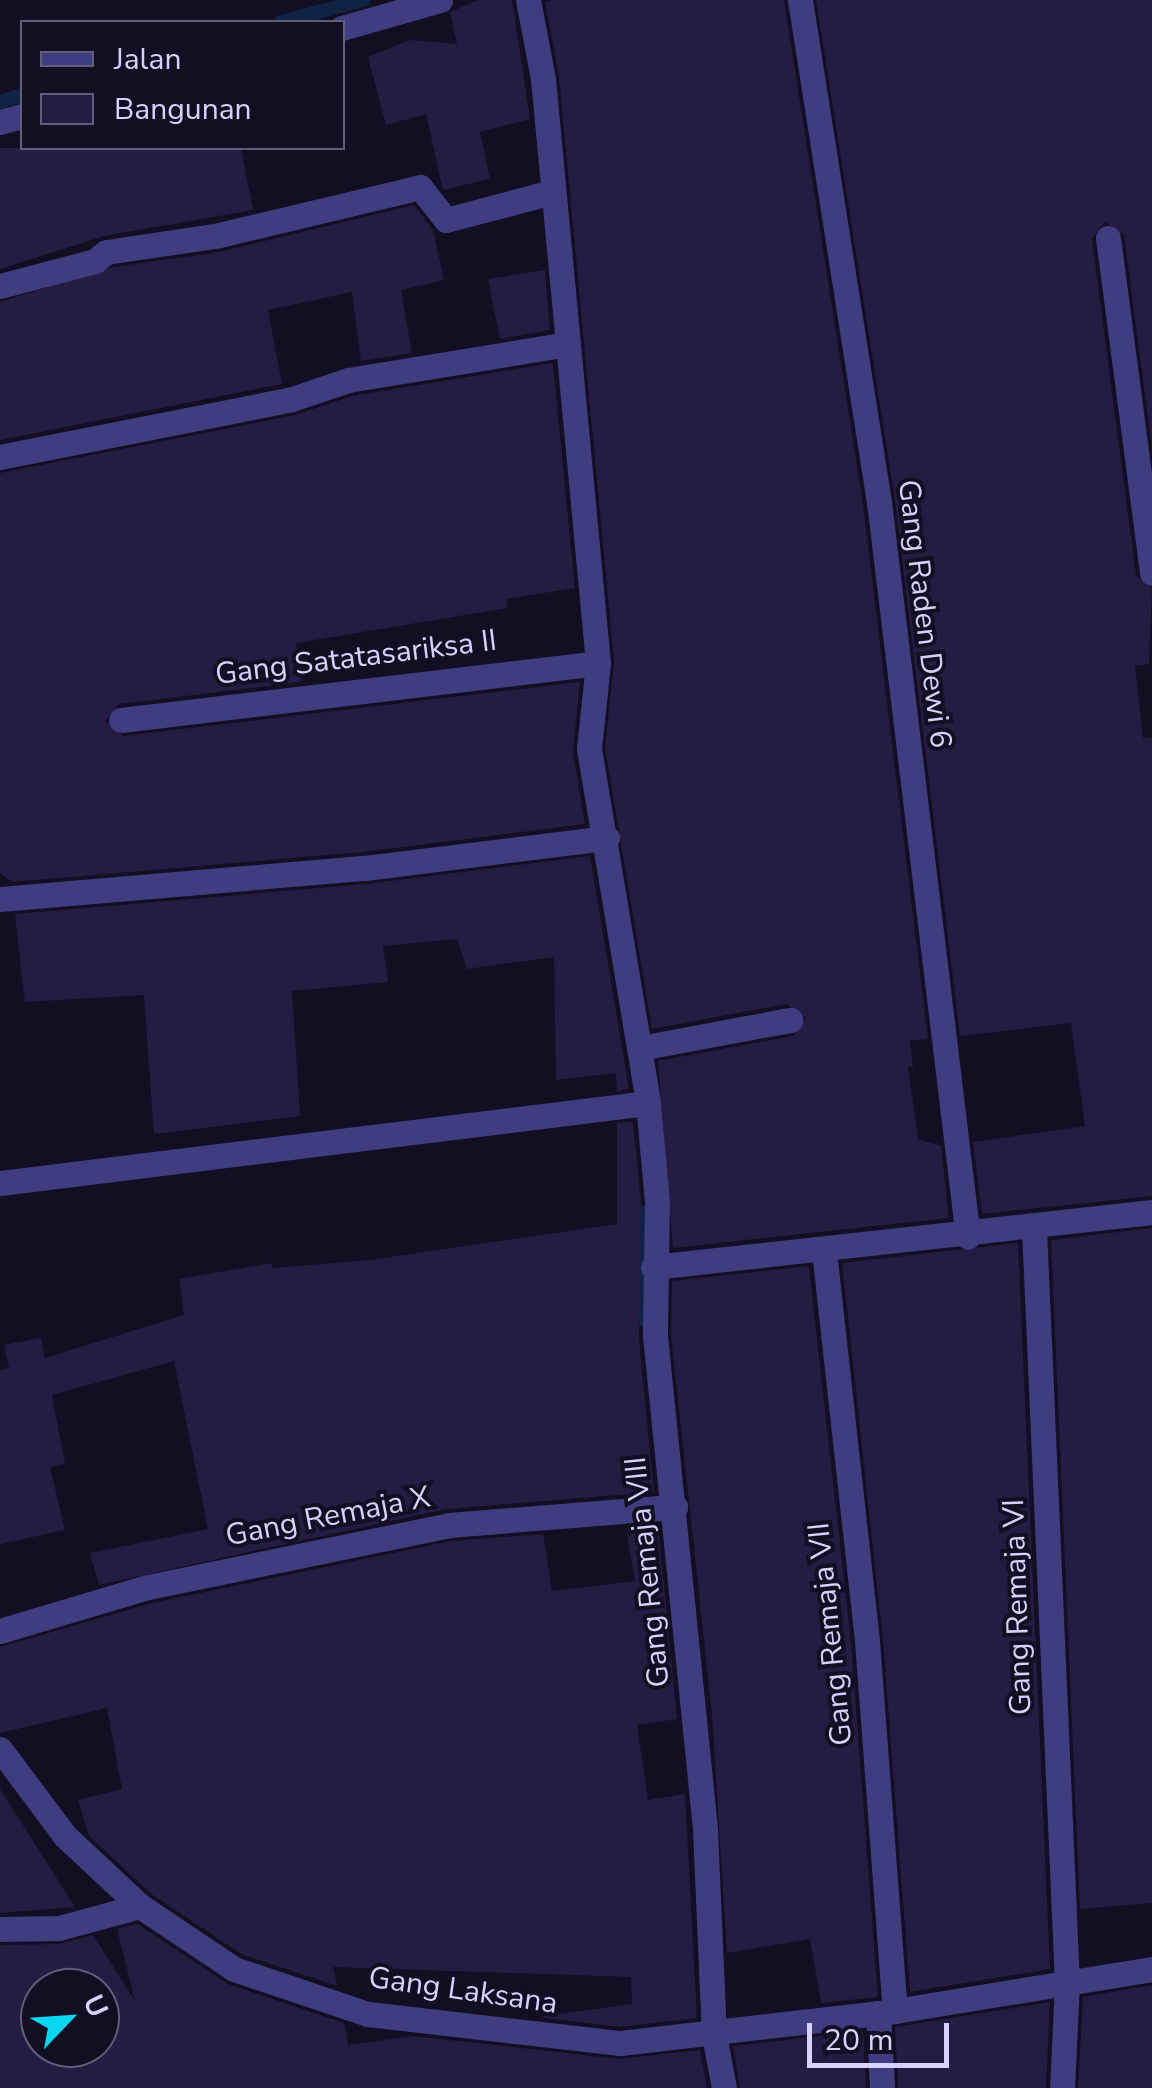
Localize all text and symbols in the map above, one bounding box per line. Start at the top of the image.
legend [20,20,345,150]
text: Jalan [114,39,181,80]
text: Bangunan [114,89,252,130]
street label: Gang Raden Dewi 6 [890,478,958,750]
street label: Gang Satatasariksa II [213,623,499,693]
street label: Gang Remaja VIII [618,1455,678,1689]
street label: Gang Remaja X [223,1480,433,1554]
street label: Gang Remaja VI [996,1498,1040,1716]
street label: Gang Remaja VII [801,1521,861,1747]
street label: Gang Laksana [366,1960,560,2022]
north arrow [20,1968,120,2068]
text: U [74,1989,117,2024]
scale bar [812,2003,954,2065]
text: 20 m [824,2020,893,2061]

